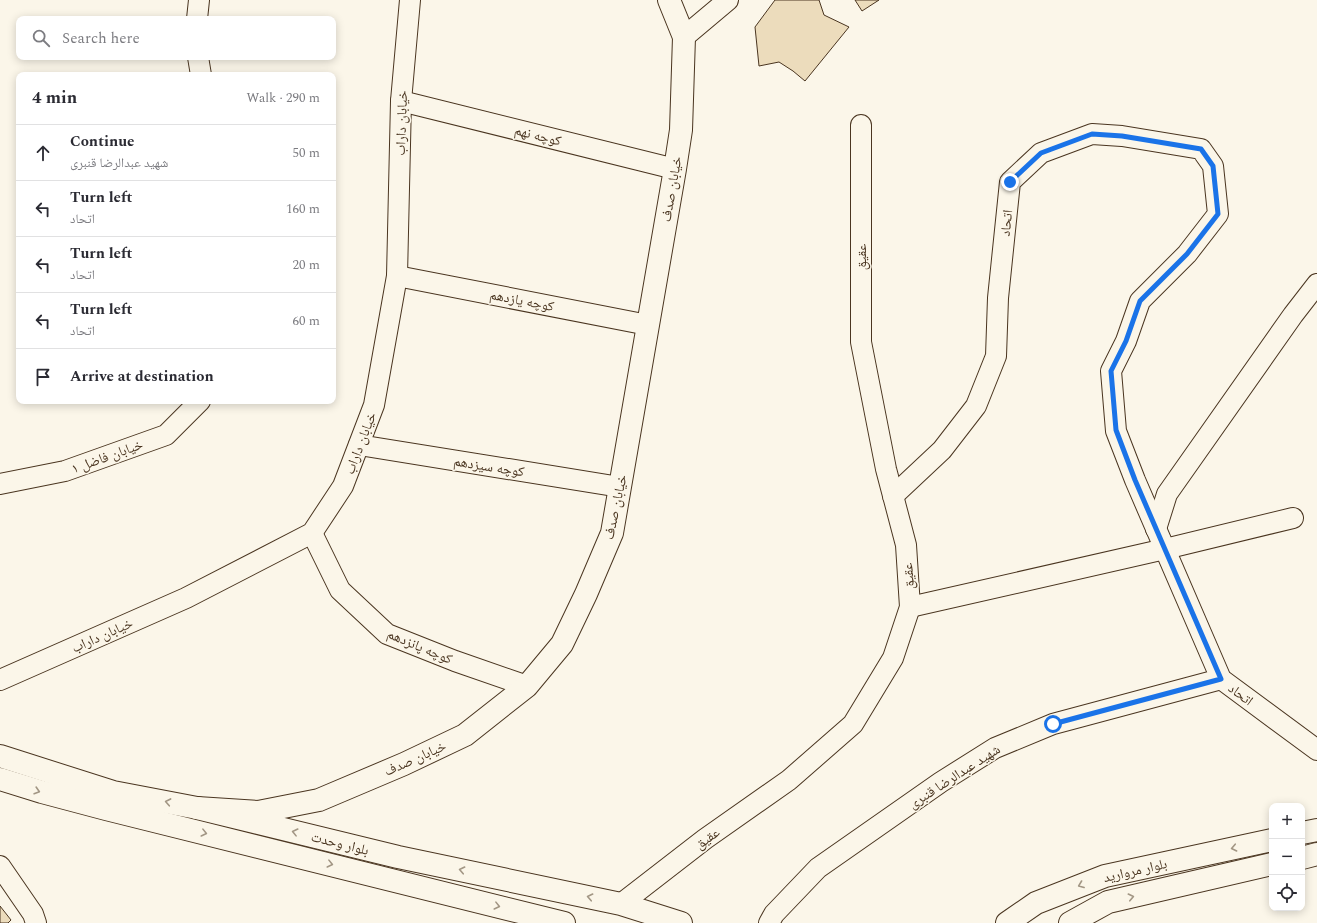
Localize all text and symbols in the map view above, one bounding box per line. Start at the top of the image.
search box [16,16,336,60]
icon: search [30,27,52,49]
text: Search here [62,27,140,50]
text: 4 min [32,85,77,111]
text: Walk · 290 m [246,88,320,108]
street label: خیابان داراب [390,90,413,156]
street label: کوچه نهم [512,120,564,151]
text: Continue [70,130,135,153]
icon: ahead [32,142,54,164]
text: 50 m [293,143,320,163]
text: شهید عبدالرضا قنبری [70,153,168,173]
street label: خیابان صدف [655,155,688,223]
route end [1001,173,1019,191]
text: Turn left [70,186,132,209]
icon: left [32,198,54,220]
text: 160 m [286,199,320,219]
text: اتحاد [70,209,95,229]
street label: اتحاد [995,209,1018,237]
text: Turn left [70,242,132,265]
street label: عقیق [851,244,872,270]
icon: left [32,254,54,276]
text: 20 m [293,255,320,275]
text: اتحاد [70,265,95,285]
street label: کوچه یازدهم [488,284,556,317]
text: Turn left [70,298,132,321]
icon: left [32,310,54,332]
text: 60 m [293,311,320,331]
text: اتحاد [70,321,95,341]
text: Arrive at destination [70,365,214,388]
icon: arrive [32,366,54,388]
street label: خیابان داراب [339,409,382,477]
street label: خیابان فاضل ۱ [68,434,146,479]
street label: کوچه سیزدهم [452,451,526,482]
street label: خیابان صدف [598,473,633,542]
street label: عقیق [897,562,920,590]
street label: خیابان داراب [68,613,136,658]
street label: کوچه پانزدهم [384,623,456,670]
street label: اتحاد [1224,678,1258,711]
route start [1044,715,1062,733]
street label: خیابان صدف [381,735,450,781]
street label: شهید عبدالرضا قنبری [904,739,1004,814]
one-way arrow [34,786,41,795]
one-way arrow [165,799,171,807]
map controls [1269,803,1305,911]
button: + [1269,803,1305,839]
street label: عقیق [690,822,724,855]
street label: بلوار وحدت [309,826,371,861]
one-way arrow [292,828,298,836]
one-way arrow [201,829,207,837]
button: − [1269,839,1305,875]
one-way arrow [1231,843,1237,851]
street label: بلوار مروارید [1101,853,1169,888]
one-way arrow [327,860,333,868]
one-way arrow [459,867,465,875]
button: locate [1269,875,1305,911]
one-way arrow [1077,881,1084,889]
one-way arrow [1127,893,1134,901]
one-way arrow [586,894,593,902]
one-way arrow [493,901,500,910]

